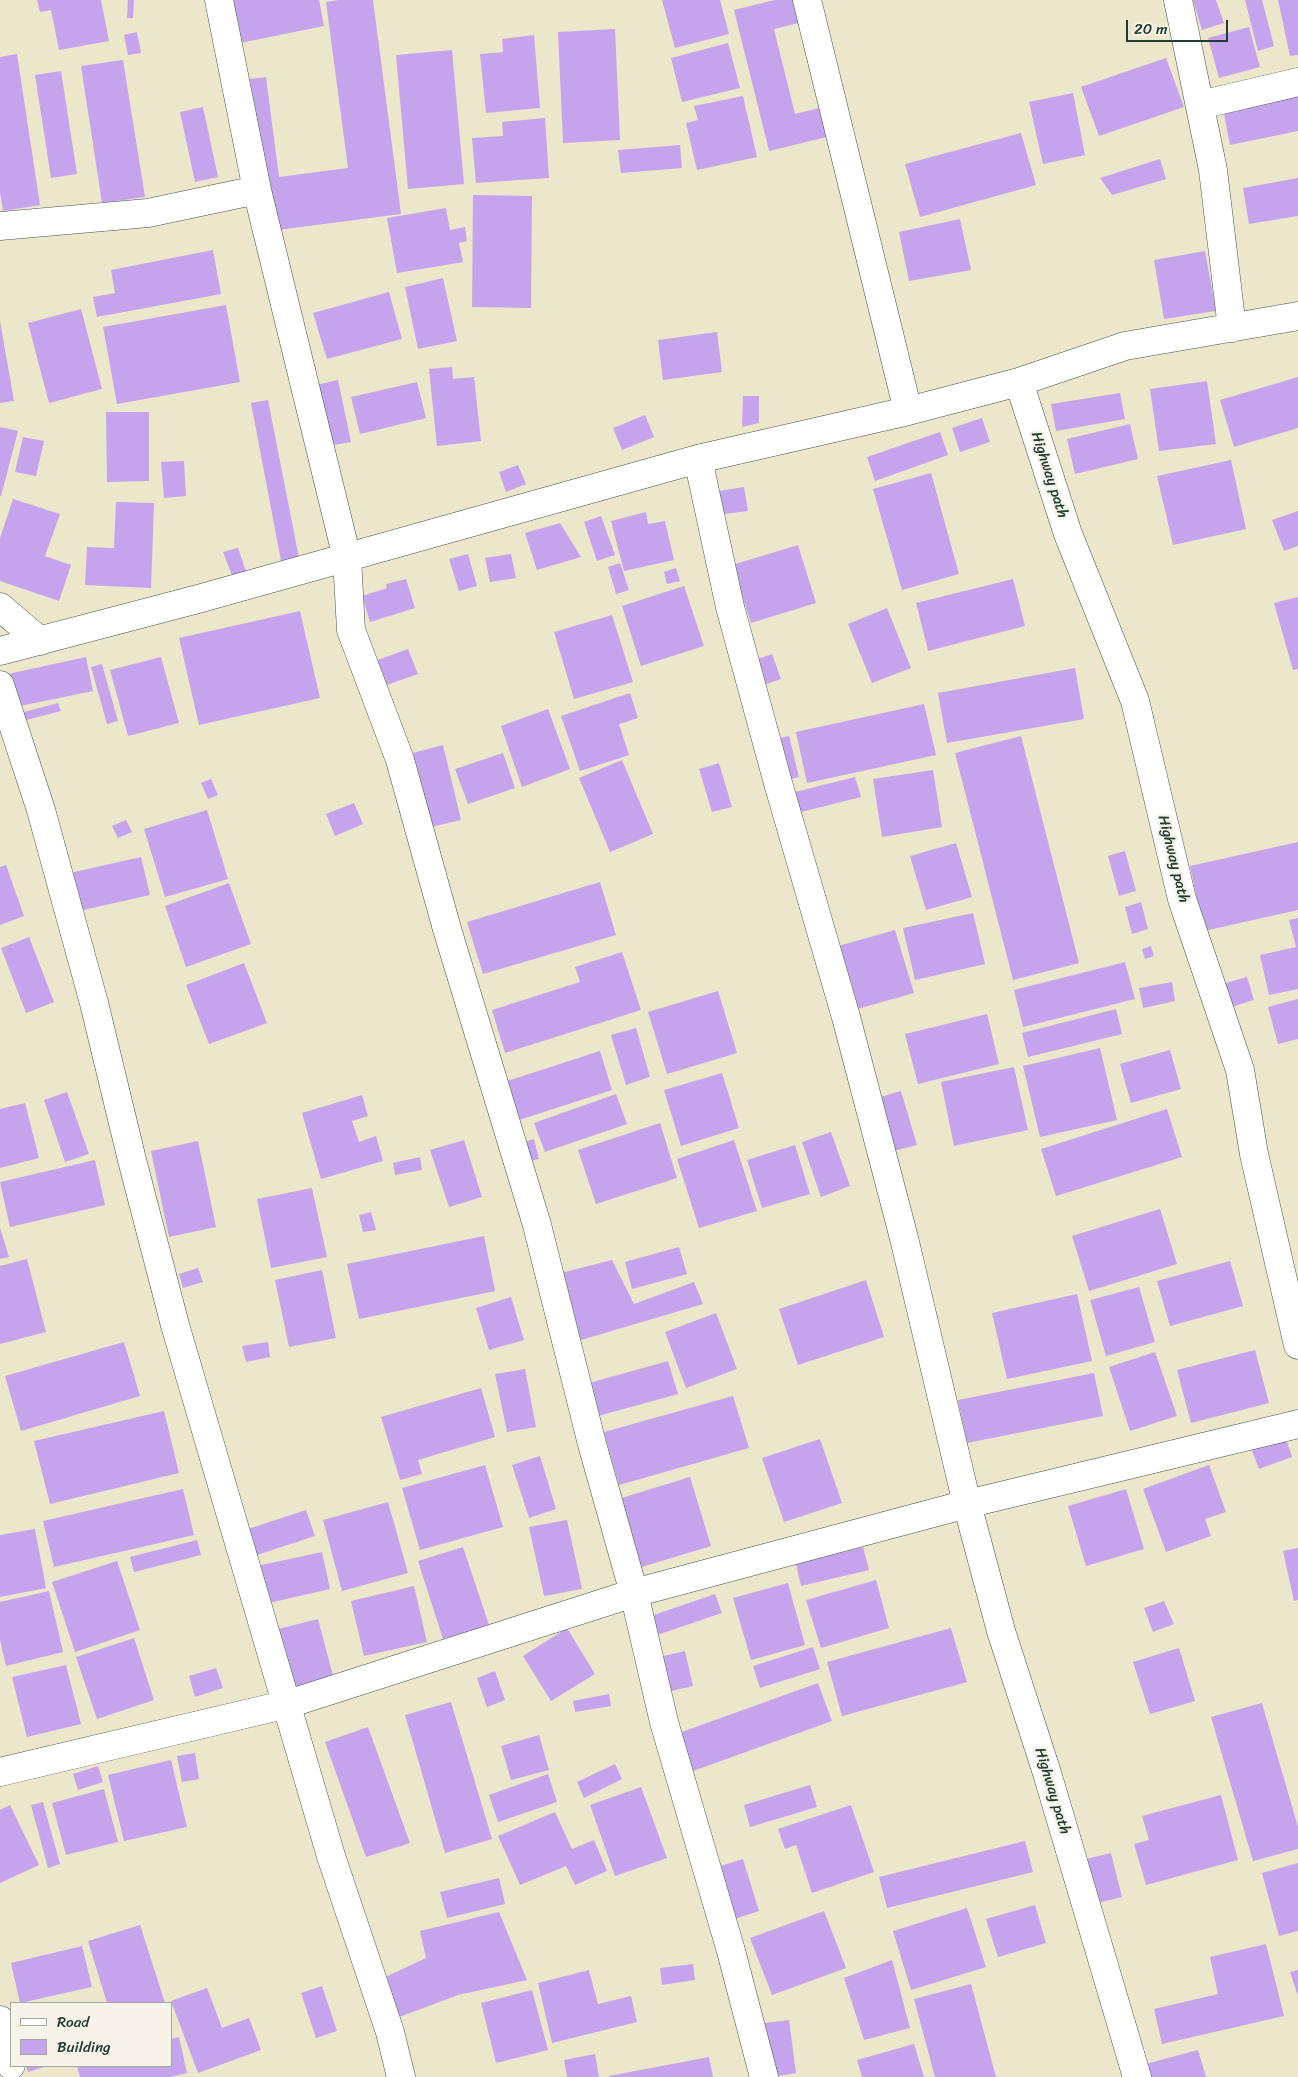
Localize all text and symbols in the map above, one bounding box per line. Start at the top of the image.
scale bar [1128,10,1230,42]
text: 20 m [1134,16,1168,42]
street label: Highway path [1027,430,1071,520]
street label: Highway path [1153,813,1193,905]
street label: Highway path [1030,1746,1074,1836]
legend [10,2002,172,2067]
text: Road [57,2009,89,2035]
text: Building [57,2034,111,2060]

